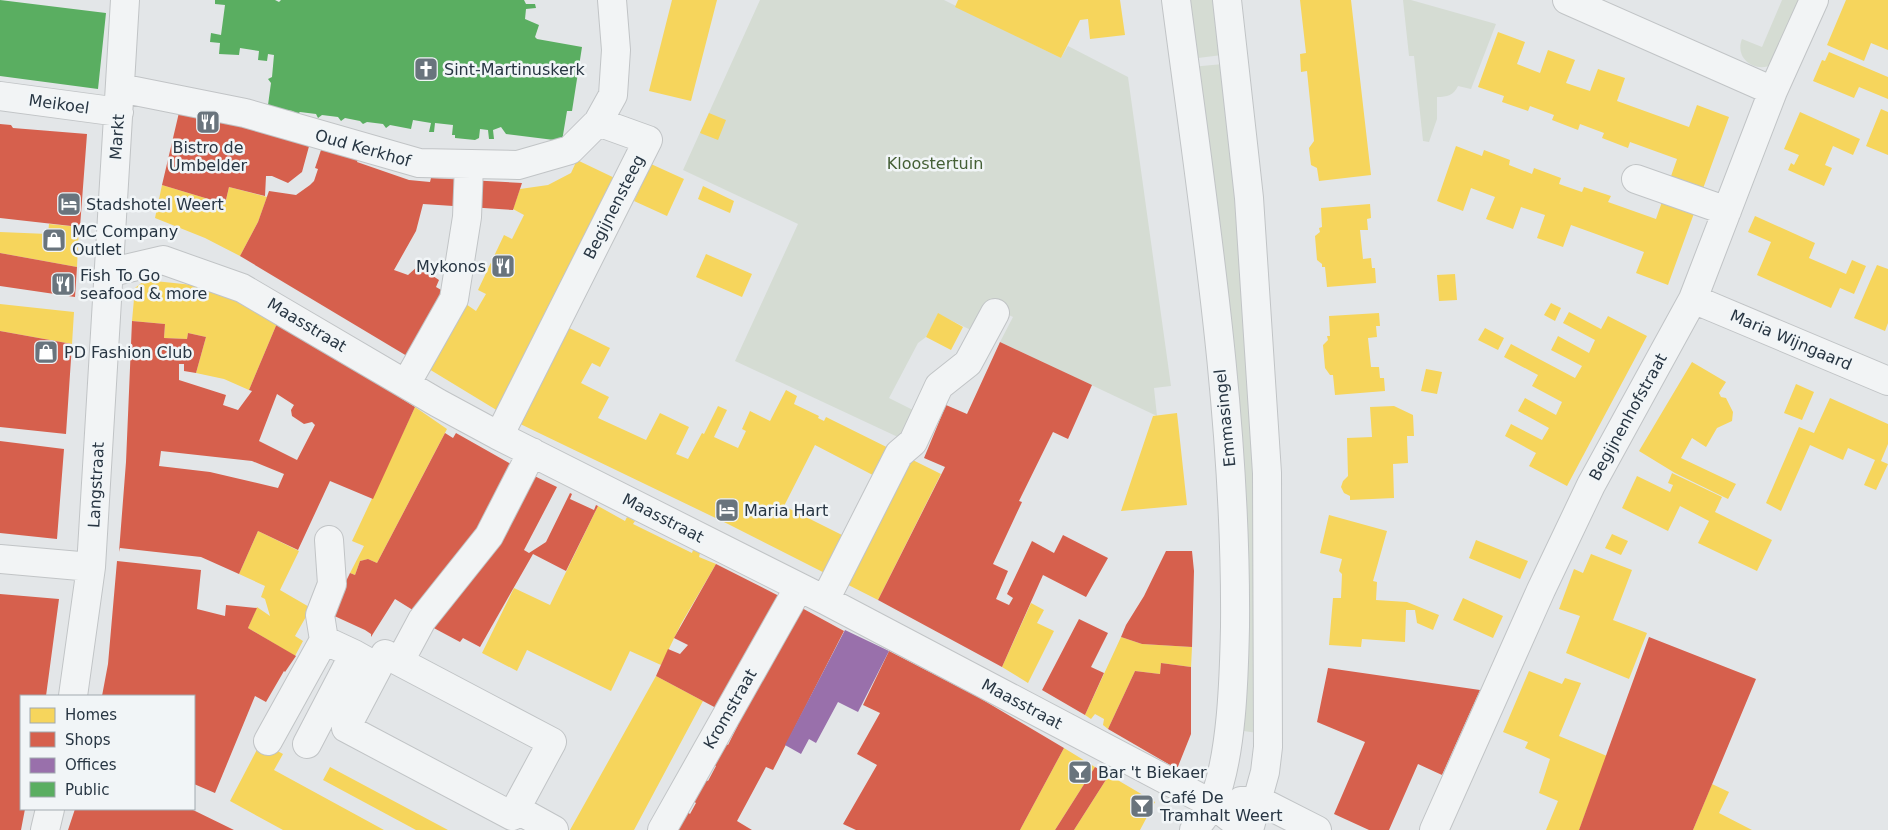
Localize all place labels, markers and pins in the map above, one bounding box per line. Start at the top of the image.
church icon: Sint-Martinuskerk [413,56,439,82]
place label: Sint-Martinuskerk [444,60,585,79]
restaurant icon: Bistro de Umbelder [195,109,221,135]
place label: Bistro de Umbelder [169,138,248,175]
hotel icon: Stadshotel Weert [56,191,82,217]
place label: Stadshotel Weert [86,195,224,214]
place label: MC Company Outlet [72,222,178,259]
shop icon: MC Company Outlet [41,227,67,253]
restaurant icon: Mykonos [490,253,516,279]
place label: Mykonos [416,257,486,276]
place label: Fish To Go seafood & more [80,266,207,303]
restaurant icon: Fish To Go seafood & more [50,271,76,297]
shop icon: PD Fashion Club [33,339,59,365]
place label: PD Fashion Club [64,343,192,362]
hotel icon: Maria Hart [714,497,740,523]
place label: Maria Hart [744,501,828,520]
bar icon: Bar 't Biekaer [1067,759,1093,785]
place label: Bar 't Biekaer [1098,763,1207,782]
place label: Café De Tramhalt Weert [1159,788,1283,825]
bar icon: Café De Tramhalt Weert [1129,793,1155,819]

